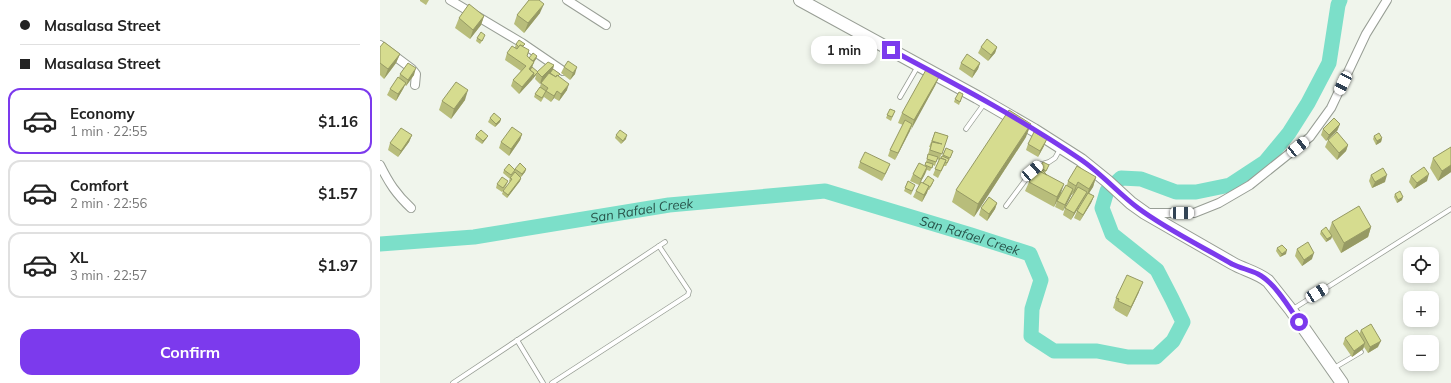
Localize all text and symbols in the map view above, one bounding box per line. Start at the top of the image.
text: Masalasa Street [44,16,160,35]
callout: 1 min [811,36,877,64]
route end [882,41,900,59]
text: 1 min [827,42,861,58]
text: Masalasa Street [44,54,160,73]
car [1332,70,1354,96]
icon: car [22,103,58,139]
text: Economy [70,104,135,123]
text: $1.16 [318,112,358,131]
text: 1 min · 22:55 [70,123,147,139]
car [1285,135,1311,159]
car [1019,159,1045,183]
icon: car [22,175,58,211]
text: Comfort [70,176,128,195]
text: $1.57 [318,184,358,203]
text: 2 min · 22:56 [70,195,147,211]
water label: San Rafael Creek [589,195,694,226]
car [1170,207,1194,219]
water label: San Rafael Creek [918,212,1022,258]
icon: car [22,247,58,283]
map controls [1403,247,1439,371]
button: locate [1403,247,1439,283]
text: XL [70,248,88,267]
text: $1.97 [318,256,358,275]
text: 3 min · 22:57 [70,267,147,283]
car [1304,282,1330,304]
button: + [1403,291,1439,327]
route start [1290,313,1308,331]
button: Confirm [20,329,360,375]
button: − [1403,335,1439,371]

